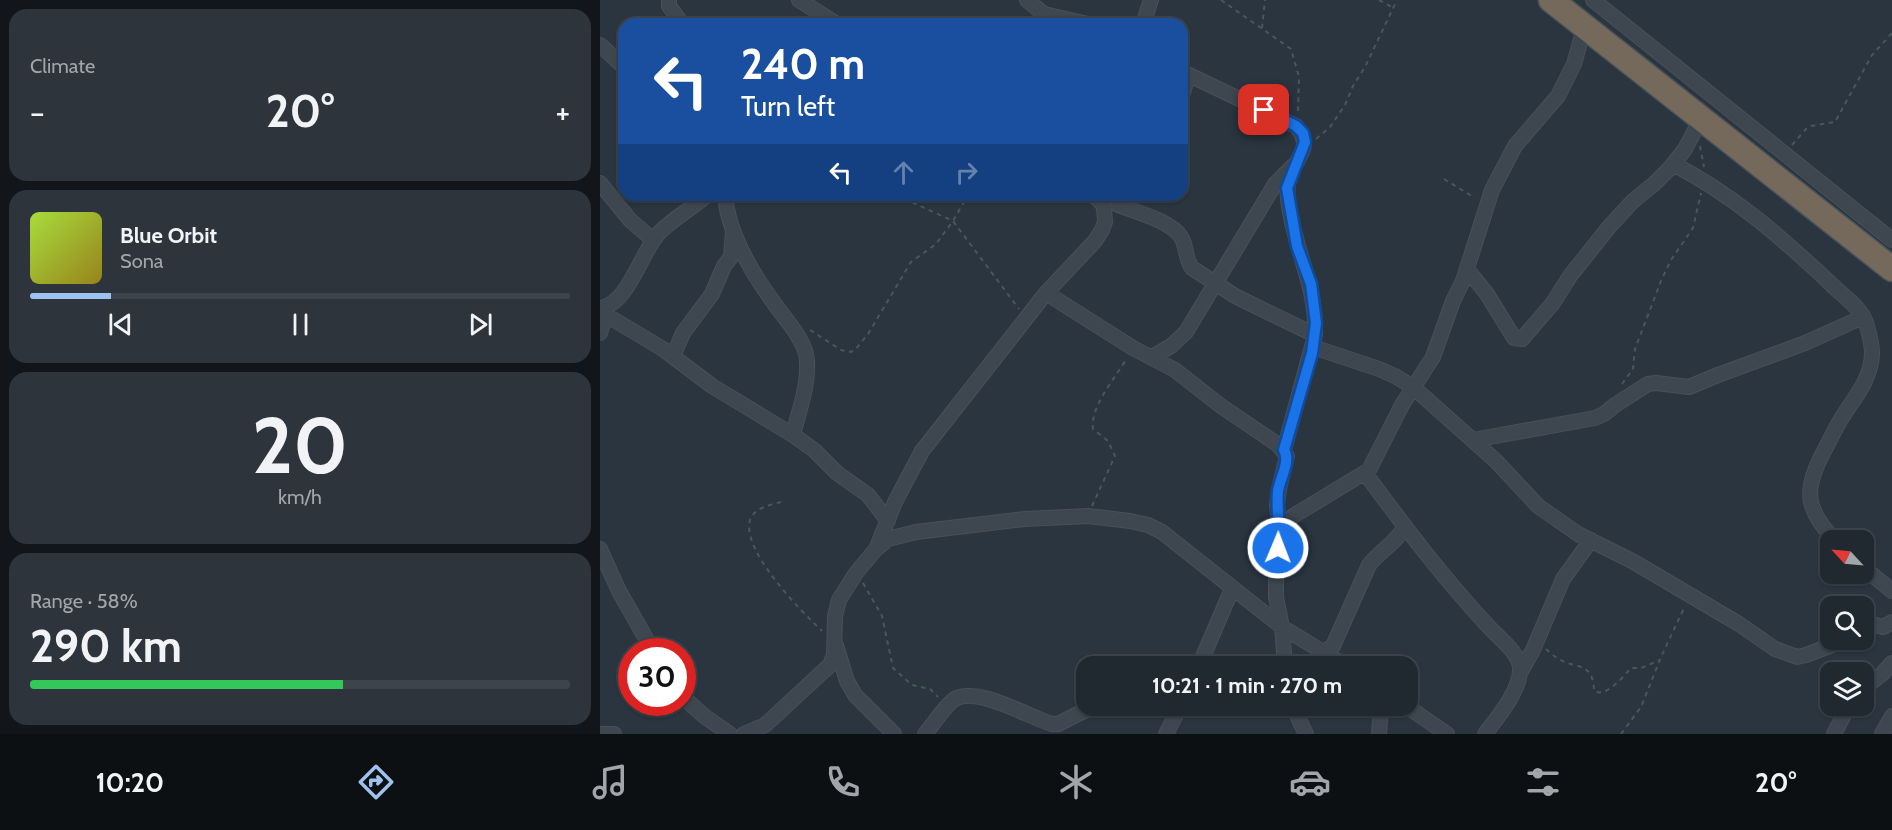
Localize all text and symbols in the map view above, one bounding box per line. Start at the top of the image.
text: 240 m [741,38,865,90]
icon: left [642,42,720,120]
text: Climate [30,54,95,78]
text: 20° [266,84,334,138]
pin [1238,84,1289,135]
text: Turn left [741,90,835,123]
text: − [30,92,45,132]
text: + [555,92,570,132]
icon: arrive [1247,93,1280,126]
icon: left [824,156,857,189]
icon: ahead [887,156,920,189]
icon: right [950,156,983,189]
text: Blue Orbit [120,222,217,249]
text: Sona [120,249,163,273]
icon: previous [104,308,137,341]
icon: pause [284,308,317,341]
icon: next [464,308,497,341]
text: 20 [252,398,348,493]
text: km/h [278,485,322,509]
position arrow [1246,516,1310,580]
north arrow [1820,530,1874,584]
map controls [1820,530,1874,716]
text: Range · 58% [30,589,138,613]
button: search [1820,596,1874,650]
text: 290 km [30,619,182,673]
speed limit sign: 30 [618,638,696,716]
button: layers [1820,662,1874,716]
text: 10:21 · 1 min · 270 m [1152,672,1342,699]
icon: directions [355,761,397,803]
icon: music [589,761,631,803]
icon: phone [822,761,864,803]
icon: climate [1055,761,1097,803]
icon: car [1289,761,1331,803]
icon: filters [1522,761,1564,803]
text: 10:20 [96,766,164,799]
text: 20° [1755,766,1796,799]

